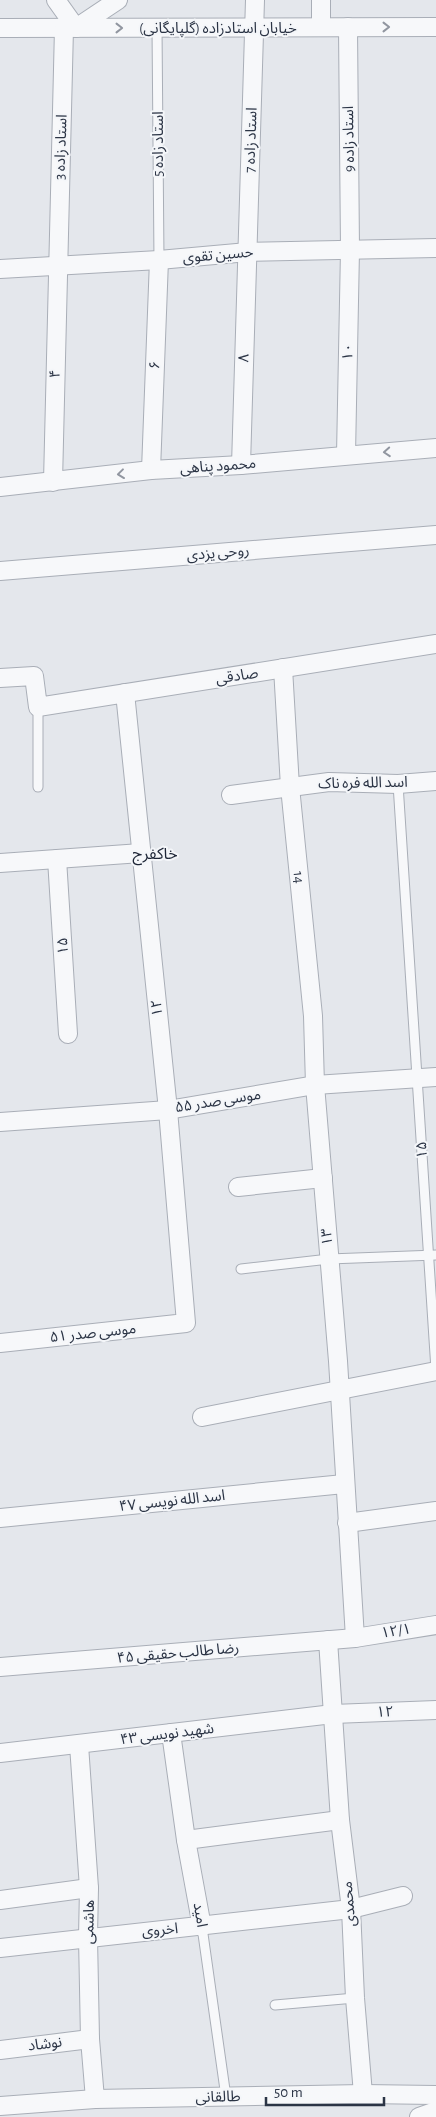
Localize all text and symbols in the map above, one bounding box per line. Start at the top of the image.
street label: خیابان استادزاده (گلپایگانی) [139,20,297,38]
one-way arrow [382,22,390,32]
one-way arrow [115,23,123,33]
street label: استاد زاده 9 [341,106,358,172]
street label: استاد زاده 7 [242,107,261,173]
street label: استاد زاده 5 [151,111,167,177]
street label: استاد زاده 3 [52,114,71,180]
street label: حسین تقوی [182,244,254,267]
street label: ۱۰ [340,343,356,361]
street label: ۸ [236,353,252,363]
street label: ۶ [147,360,163,370]
street label: ۴ [47,370,63,378]
one-way arrow [383,446,391,457]
street label: محمود پناهی [179,456,257,478]
one-way arrow [117,468,125,479]
street label: روحی یزدی [186,543,250,564]
street label: صادقی [215,665,259,688]
street label: اسد الله فره ناک [318,775,408,792]
district label: خاکفرج [132,846,178,866]
street label: 14 [291,870,307,884]
street label: ۱۵ [55,937,71,955]
street label: ۱۲ [149,999,165,1017]
street label: موسی صدر ۵۵ [174,1087,262,1116]
street label: ۱۵ [414,1141,430,1159]
street label: ۱۳ [319,1227,335,1246]
street label: موسی صدر ۵۱ [49,1321,137,1346]
street label: ۴۷ اسد الله نویسی [118,1488,226,1515]
street label: ۱۲/۱ [380,1621,412,1641]
street label: ۴۵ رضا طالب حقیقی [116,1640,240,1667]
street label: ۱۲ [376,1704,394,1720]
street label: ۴۳ شهید نویسی [119,1721,215,1748]
street label: محمدی [340,1881,359,1927]
street label: هاشمی [81,1900,98,1944]
street label: امید [190,1901,210,1929]
street label: اخروی [141,1921,179,1940]
street label: نوشاد [27,2034,63,2055]
scale bar [266,2074,384,2106]
text: 50 m [274,2085,303,2100]
street label: طالقانی [195,2089,241,2106]

